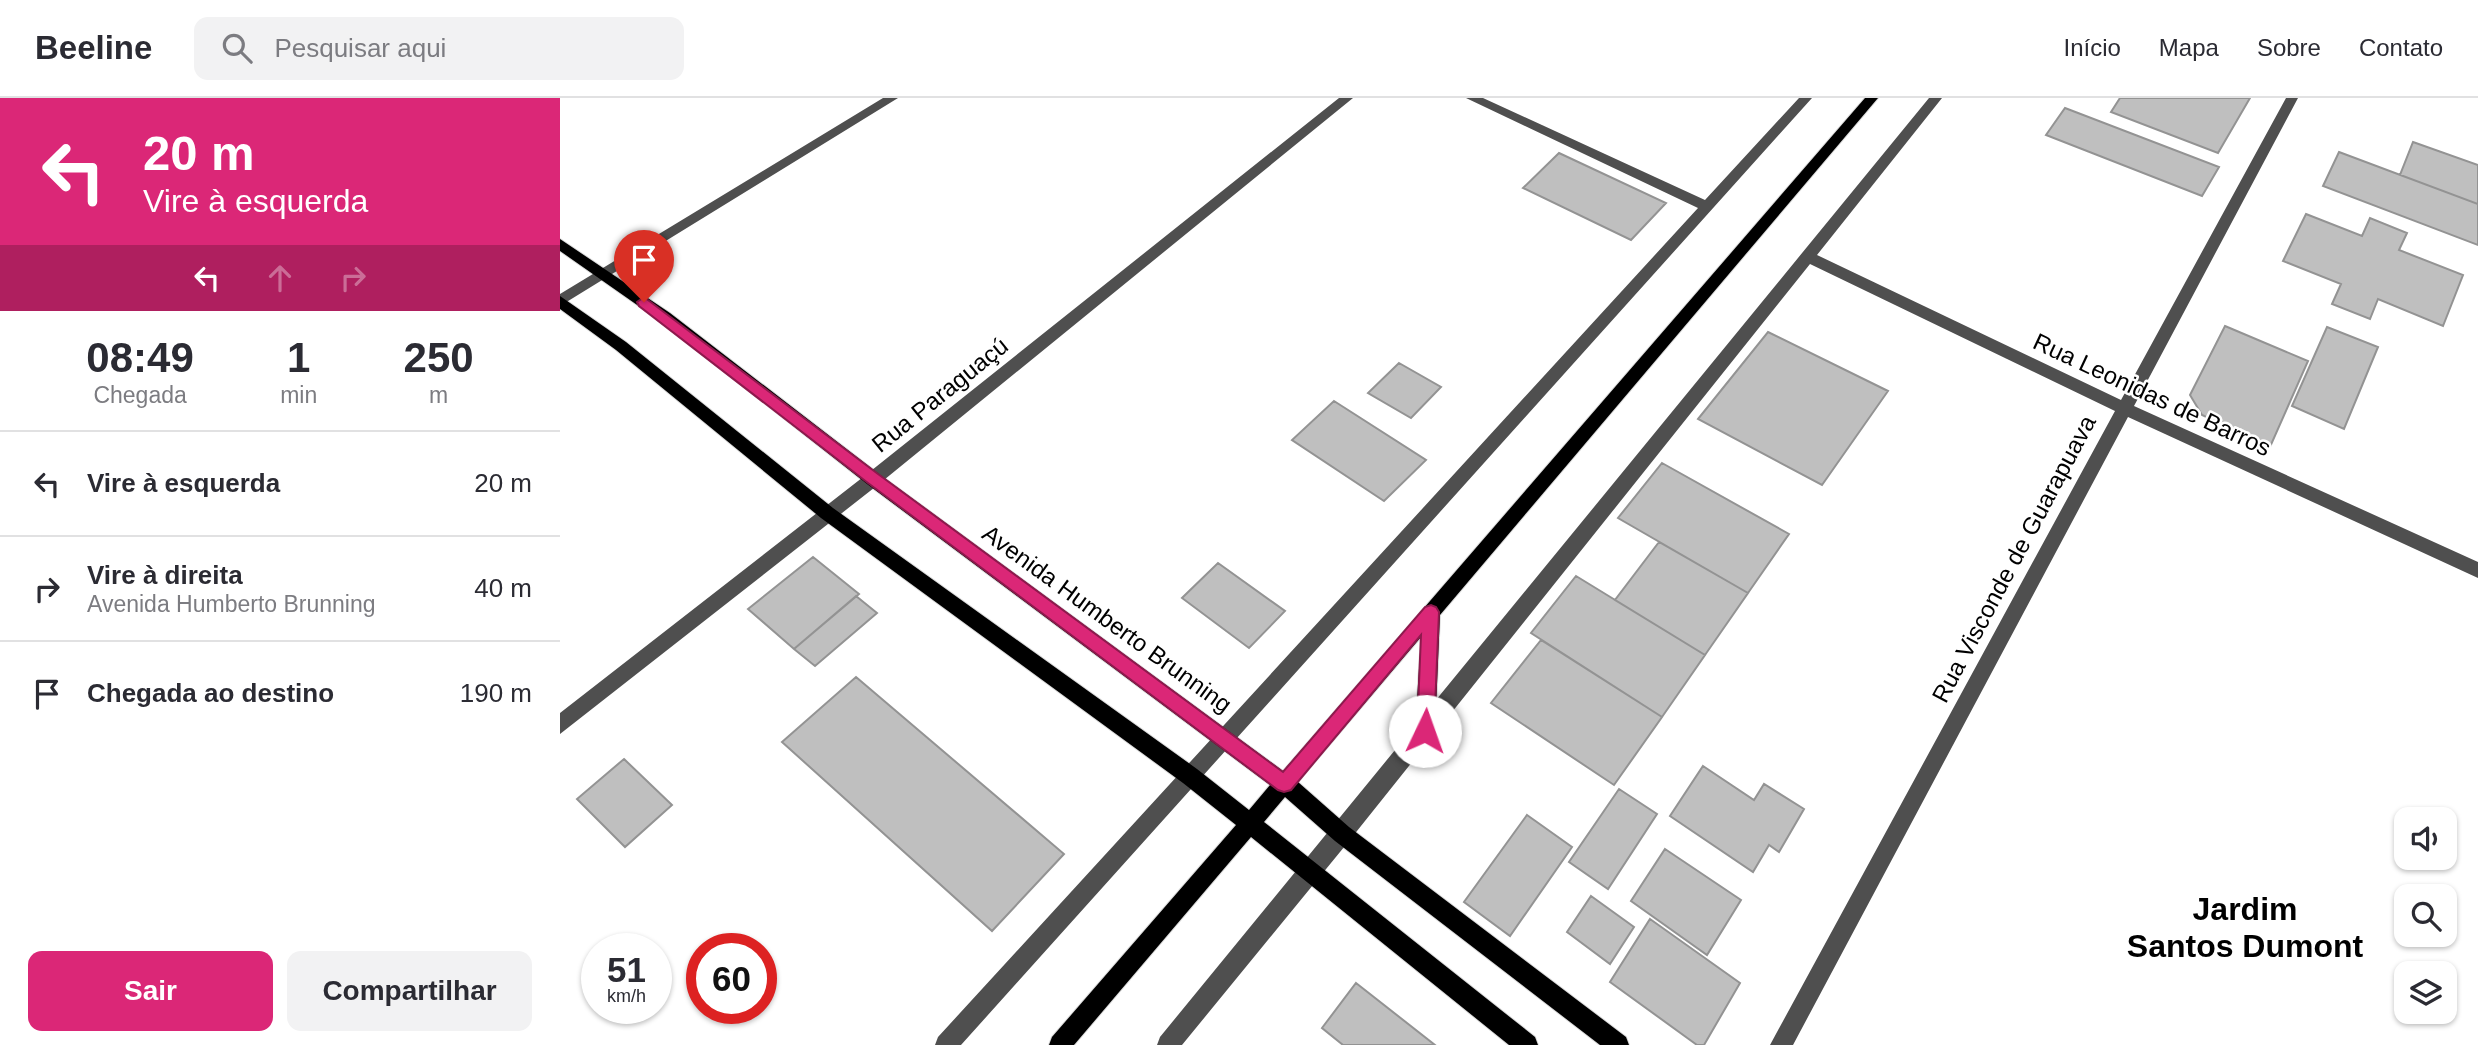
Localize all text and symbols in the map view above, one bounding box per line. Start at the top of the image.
search box [194,17,684,80]
text: Beeline [35,29,152,66]
icon: search [218,29,256,67]
text: Pesquisar aqui [274,33,446,63]
text: Início [2063,34,2121,61]
text: Mapa [2159,34,2219,61]
text: Sobre [2257,34,2321,61]
text: Contato [2359,34,2443,61]
icon: left [28,126,119,217]
text: 20 m [143,126,255,180]
text: Vire à esquerda [143,183,368,219]
pin [614,230,674,302]
icon: arrive [625,241,663,279]
icon: left [188,259,226,297]
icon: ahead [261,259,299,297]
icon: right [334,259,372,297]
street label: Rua Leonidas de Barros [2029,328,2275,461]
street label: Rua Paraguaçú [866,332,1013,458]
text: 08:49 [86,334,194,381]
text: 1 [287,334,310,381]
text: 250 [404,334,474,381]
text: Chegada [93,382,187,408]
text: min [280,382,317,408]
text: m [429,382,448,408]
street label: Rua Visconde de Guarapuava [1926,410,2101,707]
icon: left [28,465,66,503]
text: Vire à esquerda [87,468,280,498]
text: 20 m [474,468,532,498]
street label: Avenida Humberto Brunning [978,519,1237,718]
text: Vire à direita [87,560,243,590]
icon: right [28,570,66,608]
text: 40 m [474,573,532,603]
text: Avenida Humberto Brunning [87,591,376,617]
icon: arrive [28,675,66,713]
text: Chegada ao destino [87,678,334,708]
text: 190 m [460,678,532,708]
position arrow [1388,694,1462,768]
map controls [2394,807,2457,1024]
button: sound [2394,807,2457,870]
button: search [2394,884,2457,947]
district label: Jardim Santos Dumont [2127,891,2364,964]
speed limit sign: 60 [686,933,777,1024]
text: 51 [607,950,646,989]
button: Sair [28,951,273,1031]
button: Compartilhar [287,951,532,1031]
button: layers [2394,961,2457,1024]
text: km/h [607,986,646,1006]

